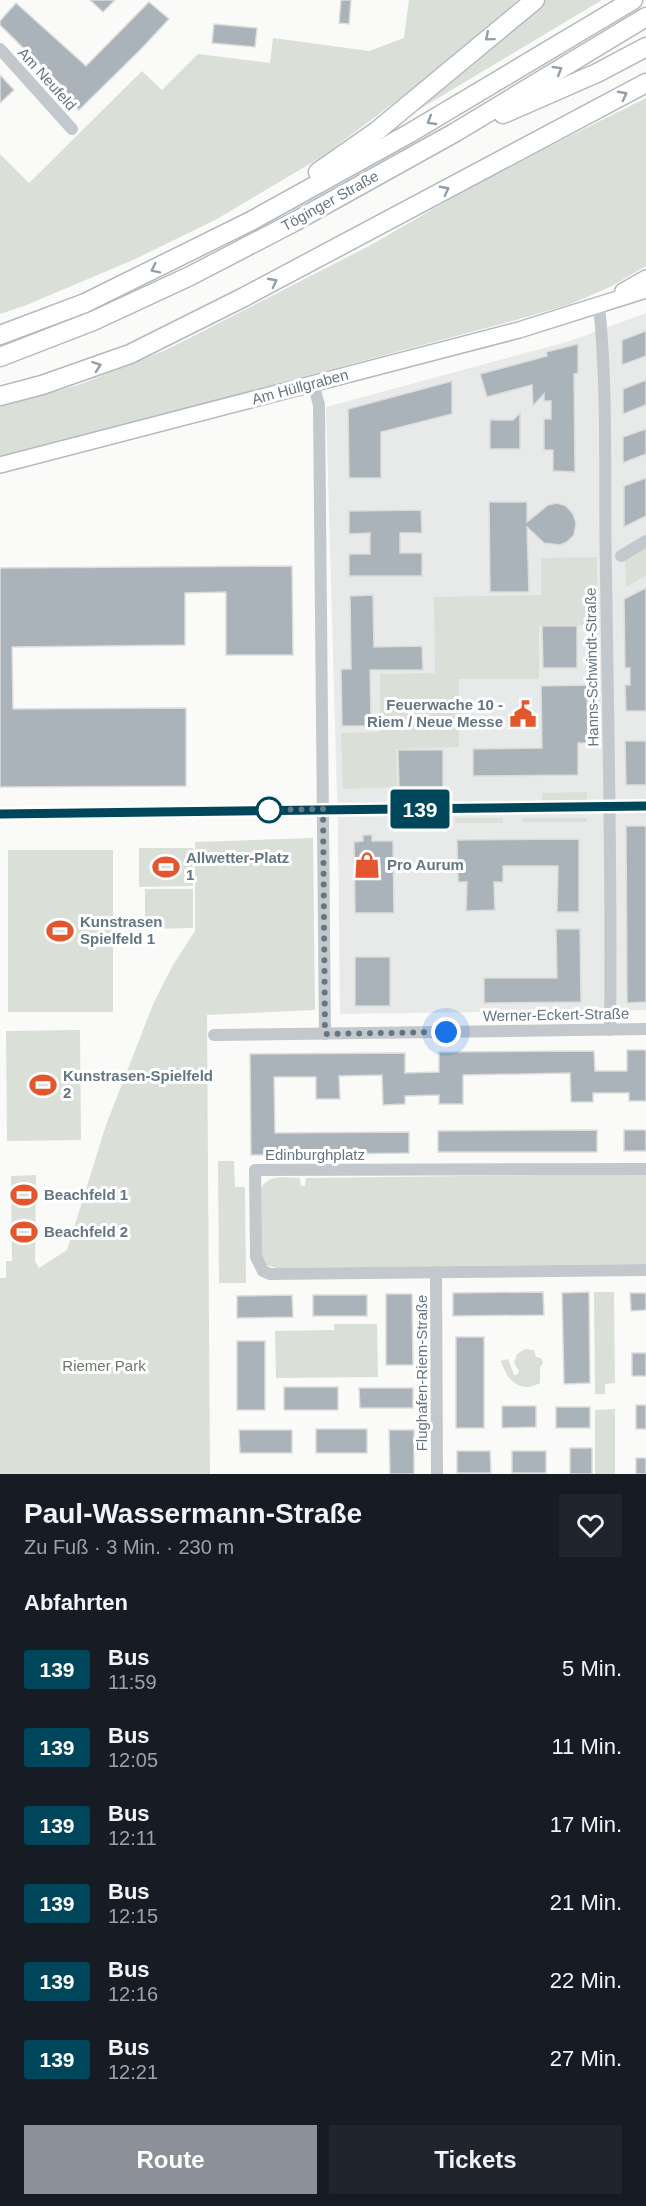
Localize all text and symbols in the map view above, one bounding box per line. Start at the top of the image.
one-way arrow [485,30,496,41]
street label: Am Neufeld [15,44,80,113]
one-way arrow [551,66,562,77]
one-way arrow [617,91,627,102]
one-way arrow [427,113,437,125]
street label: Töginger Straße [278,167,381,234]
one-way arrow [438,186,449,197]
one-way arrow [150,262,161,274]
one-way arrow [266,278,277,289]
one-way arrow [91,360,102,373]
street label: Am Hüllgraben [250,365,350,408]
street label: Hanns-Schwindt-Straße [582,587,601,747]
place label: Feuerwache 10 - Riem / Neue Messe [367,696,503,730]
public building icon: Feuerwache 10 - Riem / Neue Messe [508,699,538,729]
line badge: 139 [386,790,454,828]
unlabelled marker [256,797,282,823]
text: 139 [402,798,438,821]
place label: Allwetter-Platz 1 [186,849,289,883]
shop icon: Pro Aurum [352,850,382,880]
sports icon: Allwetter-Platz 1 [151,852,181,882]
place label: Pro Aurum [387,856,464,873]
place label: Kunstrasen Spielfeld 1 [80,913,163,947]
sports icon: Kunstrasen Spielfeld 1 [45,916,75,946]
street label: Werner-Eckert-Straße [483,1005,629,1024]
your location [431,1017,461,1047]
place label: Kunstrasen-Spielfeld 2 [63,1067,213,1101]
sports icon: Kunstrasen-Spielfeld 2 [28,1070,58,1100]
street label: Edinburghplatz [265,1146,365,1163]
sports icon: Beachfeld 1 [9,1180,39,1210]
place label: Beachfeld 1 [44,1186,128,1203]
sports icon: Beachfeld 2 [9,1217,39,1247]
place label: Beachfeld 2 [44,1223,128,1240]
street label: Flughafen-Riem-Straße [413,1295,430,1451]
park label: Riemer Park [62,1357,146,1374]
button: heart [559,1494,622,1557]
text: Paul-Wassermann-Straße [24,1498,362,1529]
text: Zu Fuß · 3 Min. · 230 m [24,1536,234,1558]
text: Abfahrten [24,1590,128,1615]
text: Bus [108,1645,150,1670]
text: 5 Min. [562,1656,622,1681]
text: 139 [39,1658,75,1681]
text: 11:59 [108,1671,157,1693]
text: Bus [108,1723,150,1748]
text: 11 Min. [551,1734,622,1759]
text: 139 [39,1736,75,1759]
text: 12:05 [108,1749,158,1771]
text: Bus [108,1801,150,1826]
text: 17 Min. [550,1812,622,1837]
text: 139 [39,1814,75,1837]
text: 12:11 [108,1827,157,1849]
text: Bus [108,1879,150,1904]
text: 21 Min. [550,1890,622,1915]
text: 139 [39,1892,75,1915]
text: 12:15 [108,1905,158,1927]
text: Bus [108,1957,150,1982]
text: 22 Min. [550,1968,622,1993]
text: 139 [39,1970,75,1993]
text: 12:16 [108,1983,158,2005]
text: Bus [108,2035,150,2060]
text: 27 Min. [550,2046,622,2071]
text: 139 [39,2048,75,2071]
text: 12:21 [108,2061,158,2083]
button: Route [24,2125,317,2194]
button: Tickets [329,2125,622,2194]

